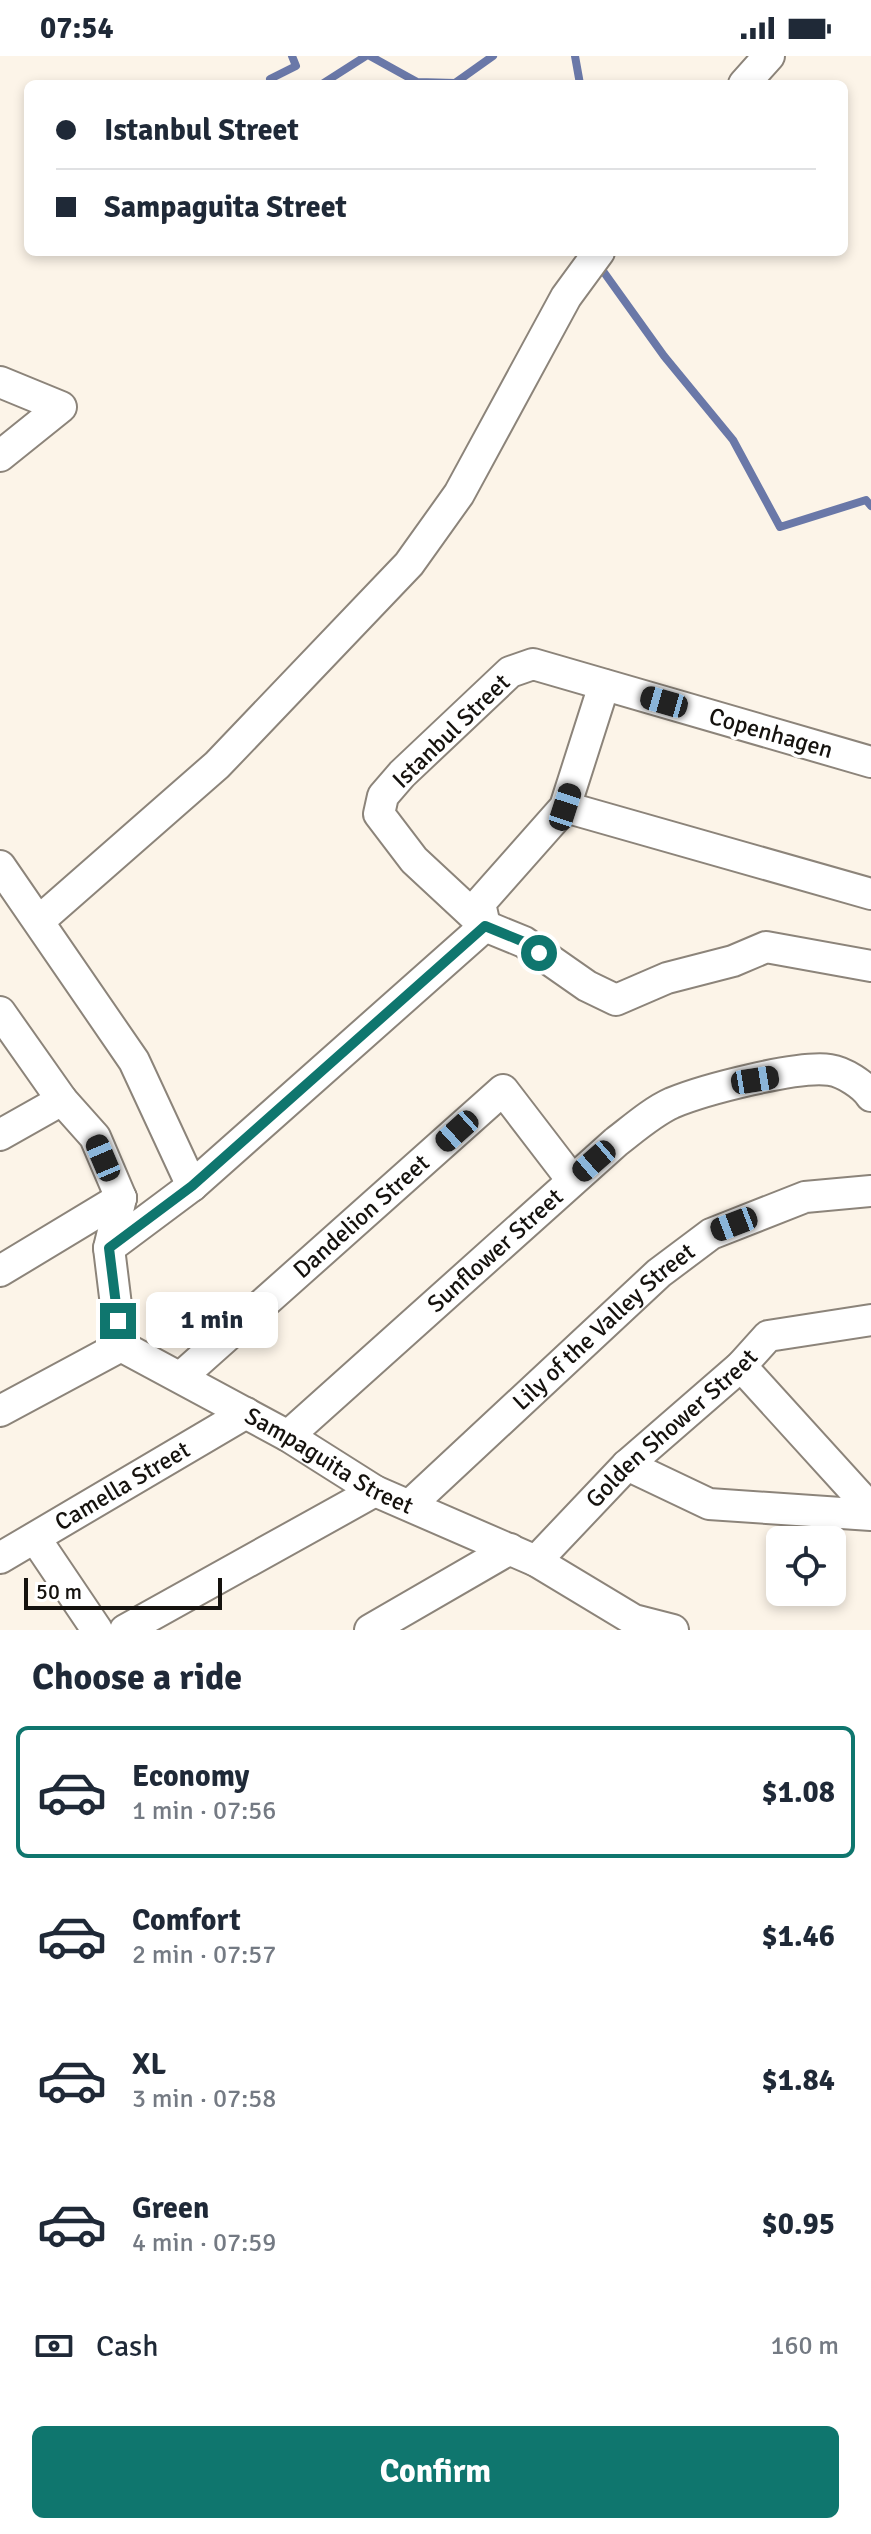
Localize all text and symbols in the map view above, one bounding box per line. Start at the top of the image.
text: 07:54 [40,10,114,47]
text: Istanbul Street [104,112,299,149]
text: Sampaguita Street [104,189,347,226]
street label: Istanbul Street [386,667,516,795]
car [638,684,690,720]
street label: Copenhagen [706,701,836,765]
car [546,780,584,834]
route start [521,935,557,971]
car [729,1064,781,1096]
car [431,1106,483,1156]
car [83,1131,123,1185]
car [568,1136,620,1186]
street label: Dandelion Street [287,1148,435,1285]
street label: Sunflower Street [421,1182,569,1319]
car [707,1204,761,1244]
street label: Lily of the Valley Street [506,1236,701,1417]
callout: 1 min [146,1293,278,1349]
route end [100,1303,136,1339]
text: 1 min [181,1304,243,1336]
street label: Golden Shower Street [579,1343,764,1514]
street label: Sampaguita Street [240,1401,418,1521]
street label: Camella Street [49,1434,195,1537]
map controls [766,1526,846,1606]
button: locate [766,1526,846,1606]
scale bar [24,1574,222,1610]
text: 50 m [36,1578,82,1605]
text: Choose a ride [32,1655,242,1700]
icon: car [36,1756,108,1828]
text: Economy [132,1758,249,1795]
text: $1.08 [762,1774,835,1811]
text: 1 min · 07:56 [132,1795,276,1827]
icon: car [36,1900,108,1972]
text: Comfort [132,1902,241,1939]
text: $1.46 [762,1918,835,1955]
text: 2 min · 07:57 [132,1939,276,1971]
icon: car [36,2044,108,2116]
text: XL [132,2046,166,2083]
text: $1.84 [762,2062,835,2099]
text: 3 min · 07:58 [132,2083,276,2115]
icon: car [36,2188,108,2260]
text: Green [132,2190,209,2227]
text: $0.95 [762,2206,835,2243]
text: 4 min · 07:59 [132,2227,276,2259]
icon: cash [32,2324,76,2368]
text: Cash [96,2328,159,2365]
text: 160 m [770,2330,839,2362]
button: Confirm [32,2426,839,2518]

